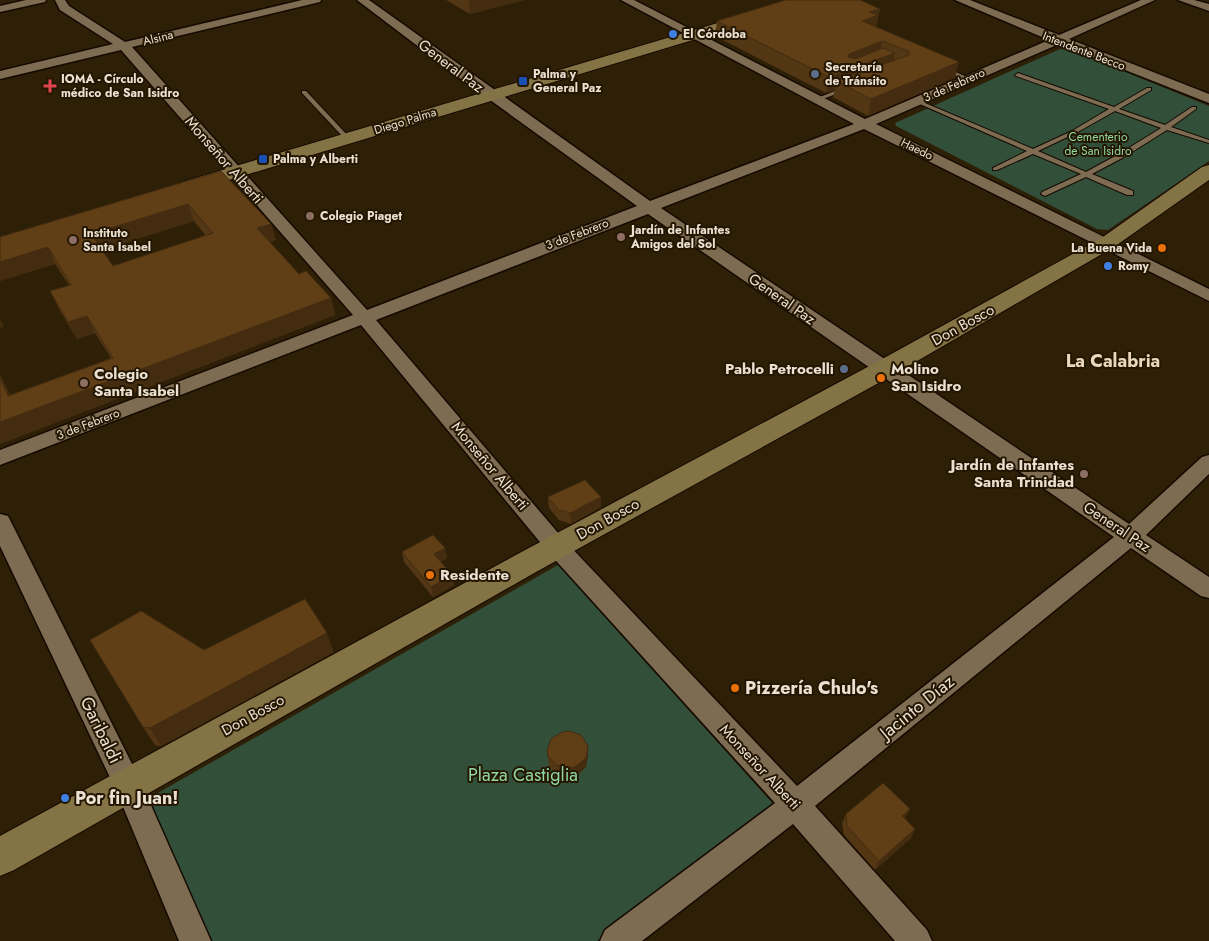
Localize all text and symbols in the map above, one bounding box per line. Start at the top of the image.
street label: Alsina [141,25,175,50]
place label: El Córdoba [683,25,746,43]
street label: Intendente Becco [1040,27,1128,75]
marker: El Córdoba [667,28,679,40]
street label: General Paz [414,34,489,98]
place label: Secretaría de Tránsito [825,58,887,90]
street label: 3 de Febrero [920,63,988,107]
place label: Palma y General Paz [533,65,602,97]
marker: Secretaría de Tránsito [809,68,821,80]
place label: IOMA - Círculo médico de San Isidro [61,70,179,102]
marker: Palma y General Paz [517,75,529,87]
marker: IOMA - Círculo médico de San Isidro [43,79,57,93]
street label: Diego Palma [372,103,439,139]
street label: Monseñor Alberti [180,111,268,209]
park label: Cementerio de San Isidro [1064,128,1132,160]
street label: Haedo [898,133,937,165]
place label: Palma y Alberti [273,150,358,168]
marker: Palma y Alberti [257,153,269,165]
place label: Colegio Piaget [320,207,402,225]
marker: Colegio Piaget [304,210,316,222]
street label: 3 de Febrero [543,214,611,254]
place label: Jardín de Infantes Amigos del Sol [629,221,730,253]
place label: Instituto Santa Isabel [83,224,151,256]
marker: Jardín de Infantes Amigos del Sol [615,231,627,243]
marker: Instituto Santa Isabel [67,234,79,246]
place label: La Buena Vida [1071,239,1152,257]
marker: La Buena Vida [1156,242,1168,254]
place label: Romy [1118,257,1150,275]
marker: Romy [1102,260,1114,272]
street label: General Paz [744,268,820,330]
street label: Don Bosco [928,299,998,351]
district label: La Calabria [1066,348,1160,374]
place label: Pablo Petrocelli [725,358,834,380]
place label: Molino San Isidro [891,358,962,397]
place label: Colegio Santa Isabel [94,363,179,402]
marker: Pablo Petrocelli [838,363,850,375]
marker: Molino San Isidro [875,372,887,384]
marker: Colegio Santa Isabel [78,377,90,389]
street label: 3 de Febrero [54,404,122,444]
street label: Monseñor Alberti [446,417,534,515]
place label: Jardín de Infantes Santa Trinidad [947,454,1074,493]
marker: Jardín de Infantes Santa Trinidad [1078,468,1090,480]
street label: Don Bosco [573,493,643,545]
street label: General Paz [1079,496,1155,558]
place label: Residente [440,564,510,586]
marker: Residente [424,569,436,581]
street label: Jacinto Díaz [873,668,960,746]
place label: Pizzería Chulo's [745,675,878,701]
marker: Pizzería Chulo's [729,682,741,694]
street label: Don Bosco [218,689,288,741]
street label: Garibaldi [74,692,128,768]
street label: Monseñor Alberti [714,719,806,815]
park label: Plaza Castiglia [468,762,578,788]
place label: Por fin Juan! [75,785,179,811]
marker: Por fin Juan! [59,792,71,804]

